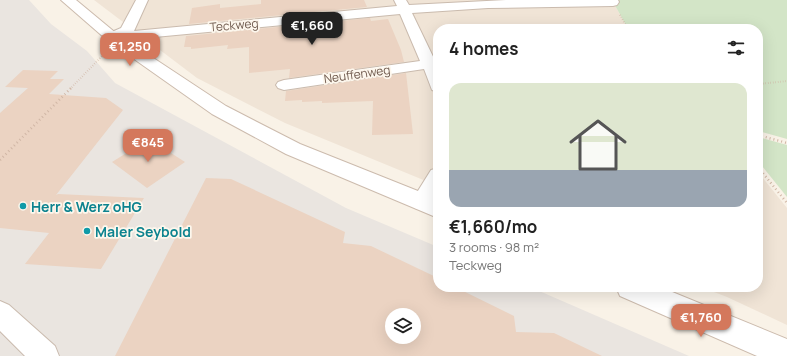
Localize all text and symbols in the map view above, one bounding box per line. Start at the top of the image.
pin: €1,660 [279,12,345,46]
street label: Teckweg [209,14,259,36]
text: €1,660 [291,16,333,34]
pin: €1,250 [97,33,163,67]
text: €1,250 [109,37,151,55]
text: 4 homes [449,37,518,60]
icon: filters [725,37,747,59]
street label: Neuffenweg [323,61,391,87]
icon: home [562,109,634,181]
pin: €845 [124,129,172,163]
text: €845 [132,133,164,151]
place label: Herr & Werz oHG [31,197,142,216]
marker: Herr & Werz oHG [18,201,28,211]
text: €1,660/mo [449,215,537,238]
place label: Maler Seybold [95,222,191,241]
marker: Maler Seybold [82,226,92,236]
text: 3 rooms · 98 m² [449,238,539,256]
text: Teckweg [449,256,502,274]
pin: €1,760 [668,304,734,338]
map controls [385,308,421,344]
button: layers [385,308,421,344]
text: €1,760 [680,308,722,326]

